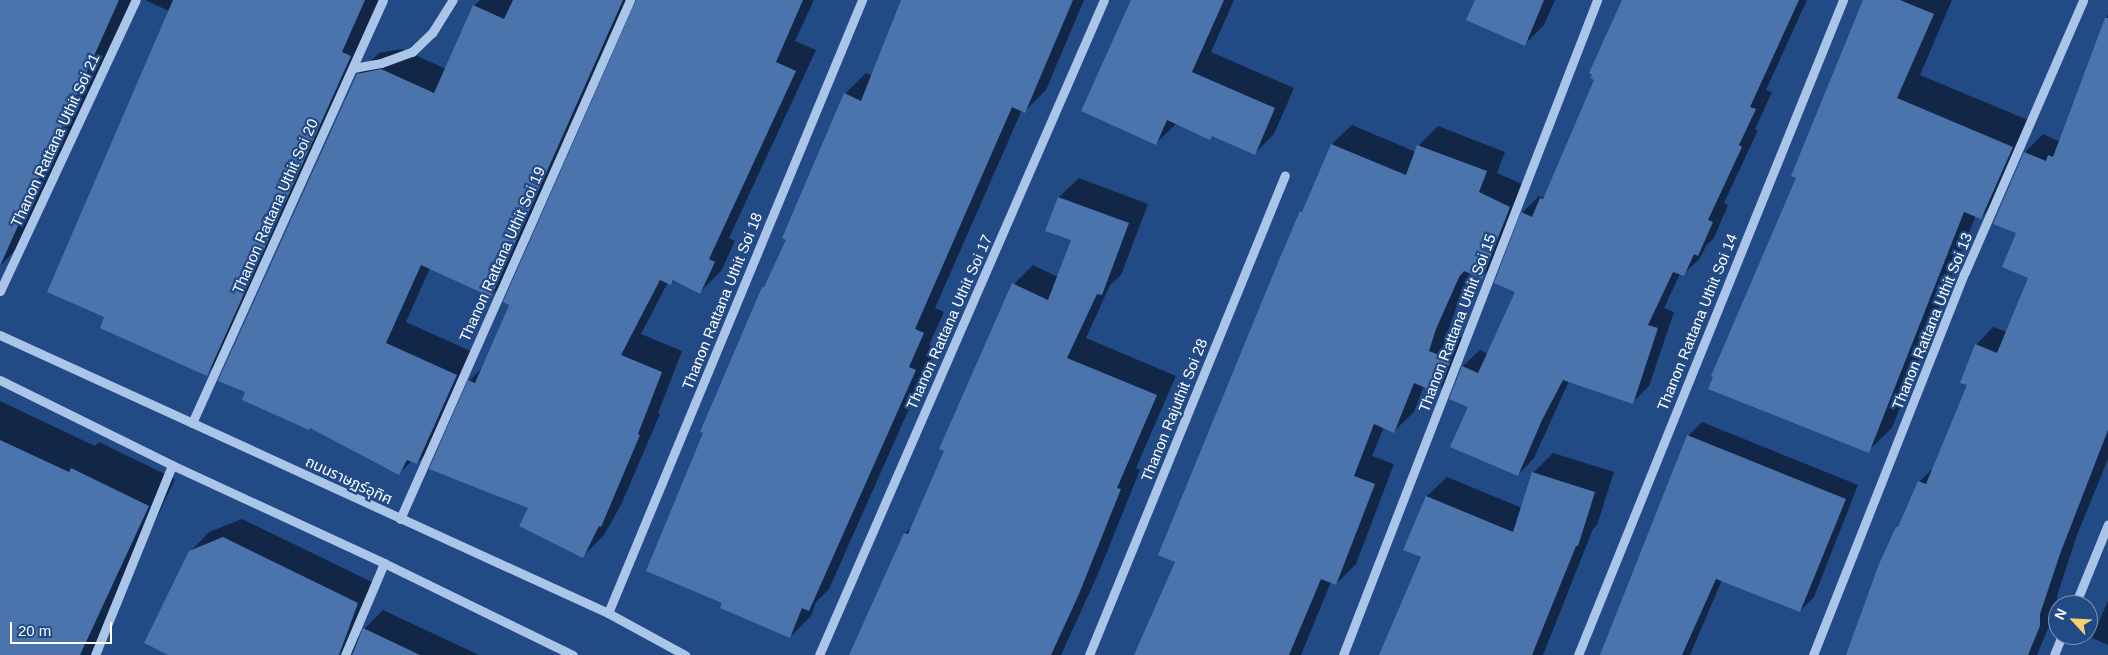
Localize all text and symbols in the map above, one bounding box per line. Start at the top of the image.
street label: Thanon Rattana Uthit Soi 21 [7,50,103,230]
street label: Thanon Rattana Uthit Soi 20 [228,116,322,296]
street label: Thanon Rattana Uthit Soi 19 [455,164,549,344]
street label: Thanon Rattana Uthit Soi 18 [678,210,766,392]
street label: Thanon Rattana Uthit Soi 13 [1888,230,1976,412]
street label: Thanon Rattana Uthit Soi 15 [1415,231,1499,415]
street label: Thanon Rattana Uthit Soi 14 [1653,231,1741,413]
street label: Thanon Rattana Uthit Soi 17 [902,232,996,412]
street label: Thanon Rajuthit Soi 28 [1137,336,1211,484]
street label: ถนนราษฏร์อุทิศ [303,452,395,508]
north arrow [2048,595,2098,645]
text: N [2051,606,2070,622]
scale bar [12,612,115,644]
text: 20 m [18,622,51,639]

